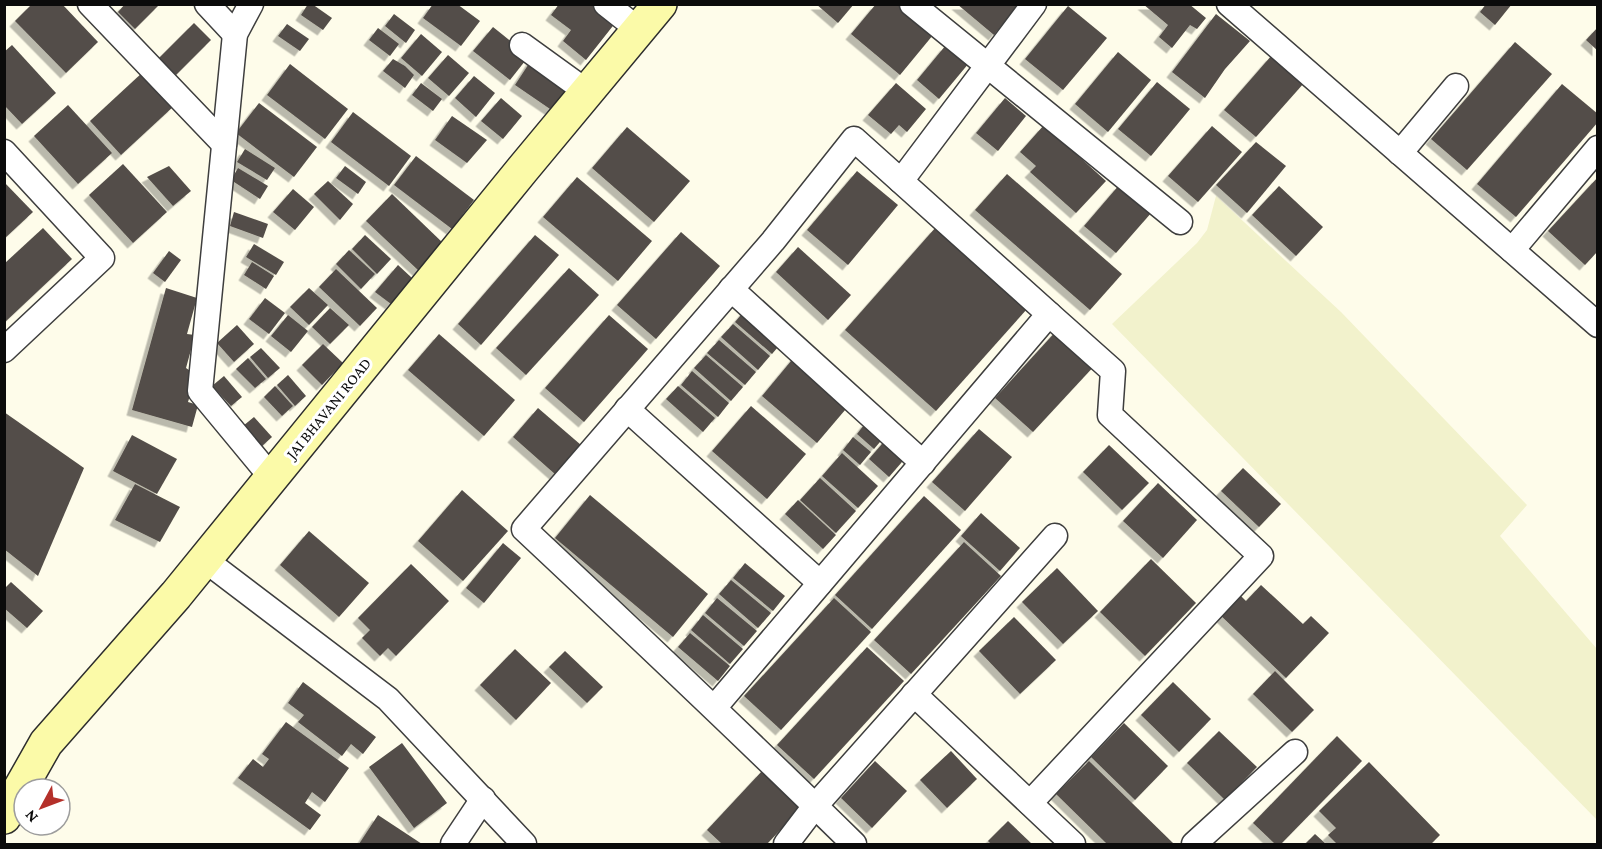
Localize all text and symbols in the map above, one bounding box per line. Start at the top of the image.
street label: JAI BHAVANI ROAD [281,354,375,464]
north arrow [12,777,72,837]
text: N [21,807,41,826]

